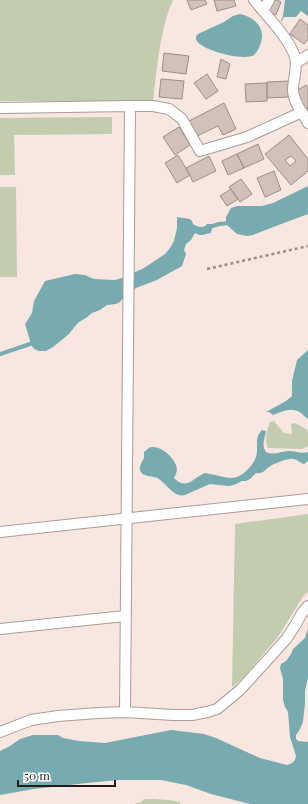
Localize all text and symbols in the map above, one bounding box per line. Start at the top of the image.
scale bar [18,762,115,788]
text: 50 m [24,767,50,783]

